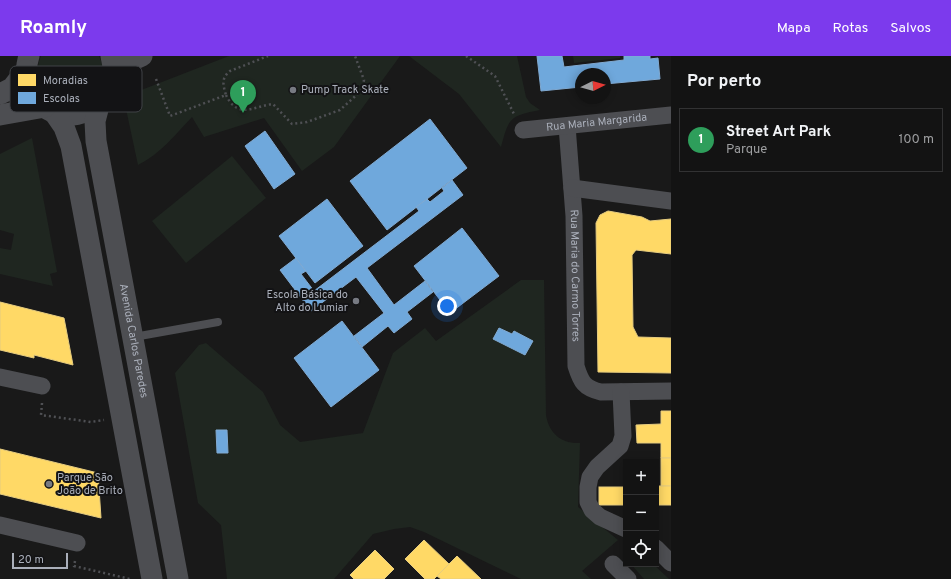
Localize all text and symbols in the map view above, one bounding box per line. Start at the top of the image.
text: Roamly [20,16,87,40]
text: Mapa [777,20,811,37]
text: Rotas [833,20,868,37]
text: Salvos [890,20,931,37]
legend [10,66,142,112]
north arrow [575,68,611,104]
text: Por perto [687,71,761,93]
text: Moradias [43,74,88,88]
pin: 1 [230,80,256,113]
place label: Pump Track Skate [301,83,389,97]
marker: Pump Track Skate [288,85,298,95]
text: Escolas [43,92,80,106]
street label: Rua Maria Margarida [545,110,648,135]
text: Street Art Park [726,123,831,142]
text: 1 [698,132,704,148]
text: 100 m [898,132,934,148]
text: Parque [726,142,767,158]
street label: Rua Maria do Carmo Torres [567,209,583,342]
street label: Avenida Carlos Paredes [116,283,151,399]
place label: Escola Básica do Alto do Lumiar [267,288,349,315]
marker: Escola Básica do Alto do Lumiar [351,296,361,306]
your location [437,296,457,316]
map controls [623,459,659,567]
button: + [623,459,659,495]
place label: Parque São João de Brito [57,471,123,498]
marker: Parque São João de Brito [44,479,54,489]
button: − [623,495,659,531]
button: locate [623,531,659,567]
scale bar [12,551,68,570]
text: 20 m [18,553,44,567]

